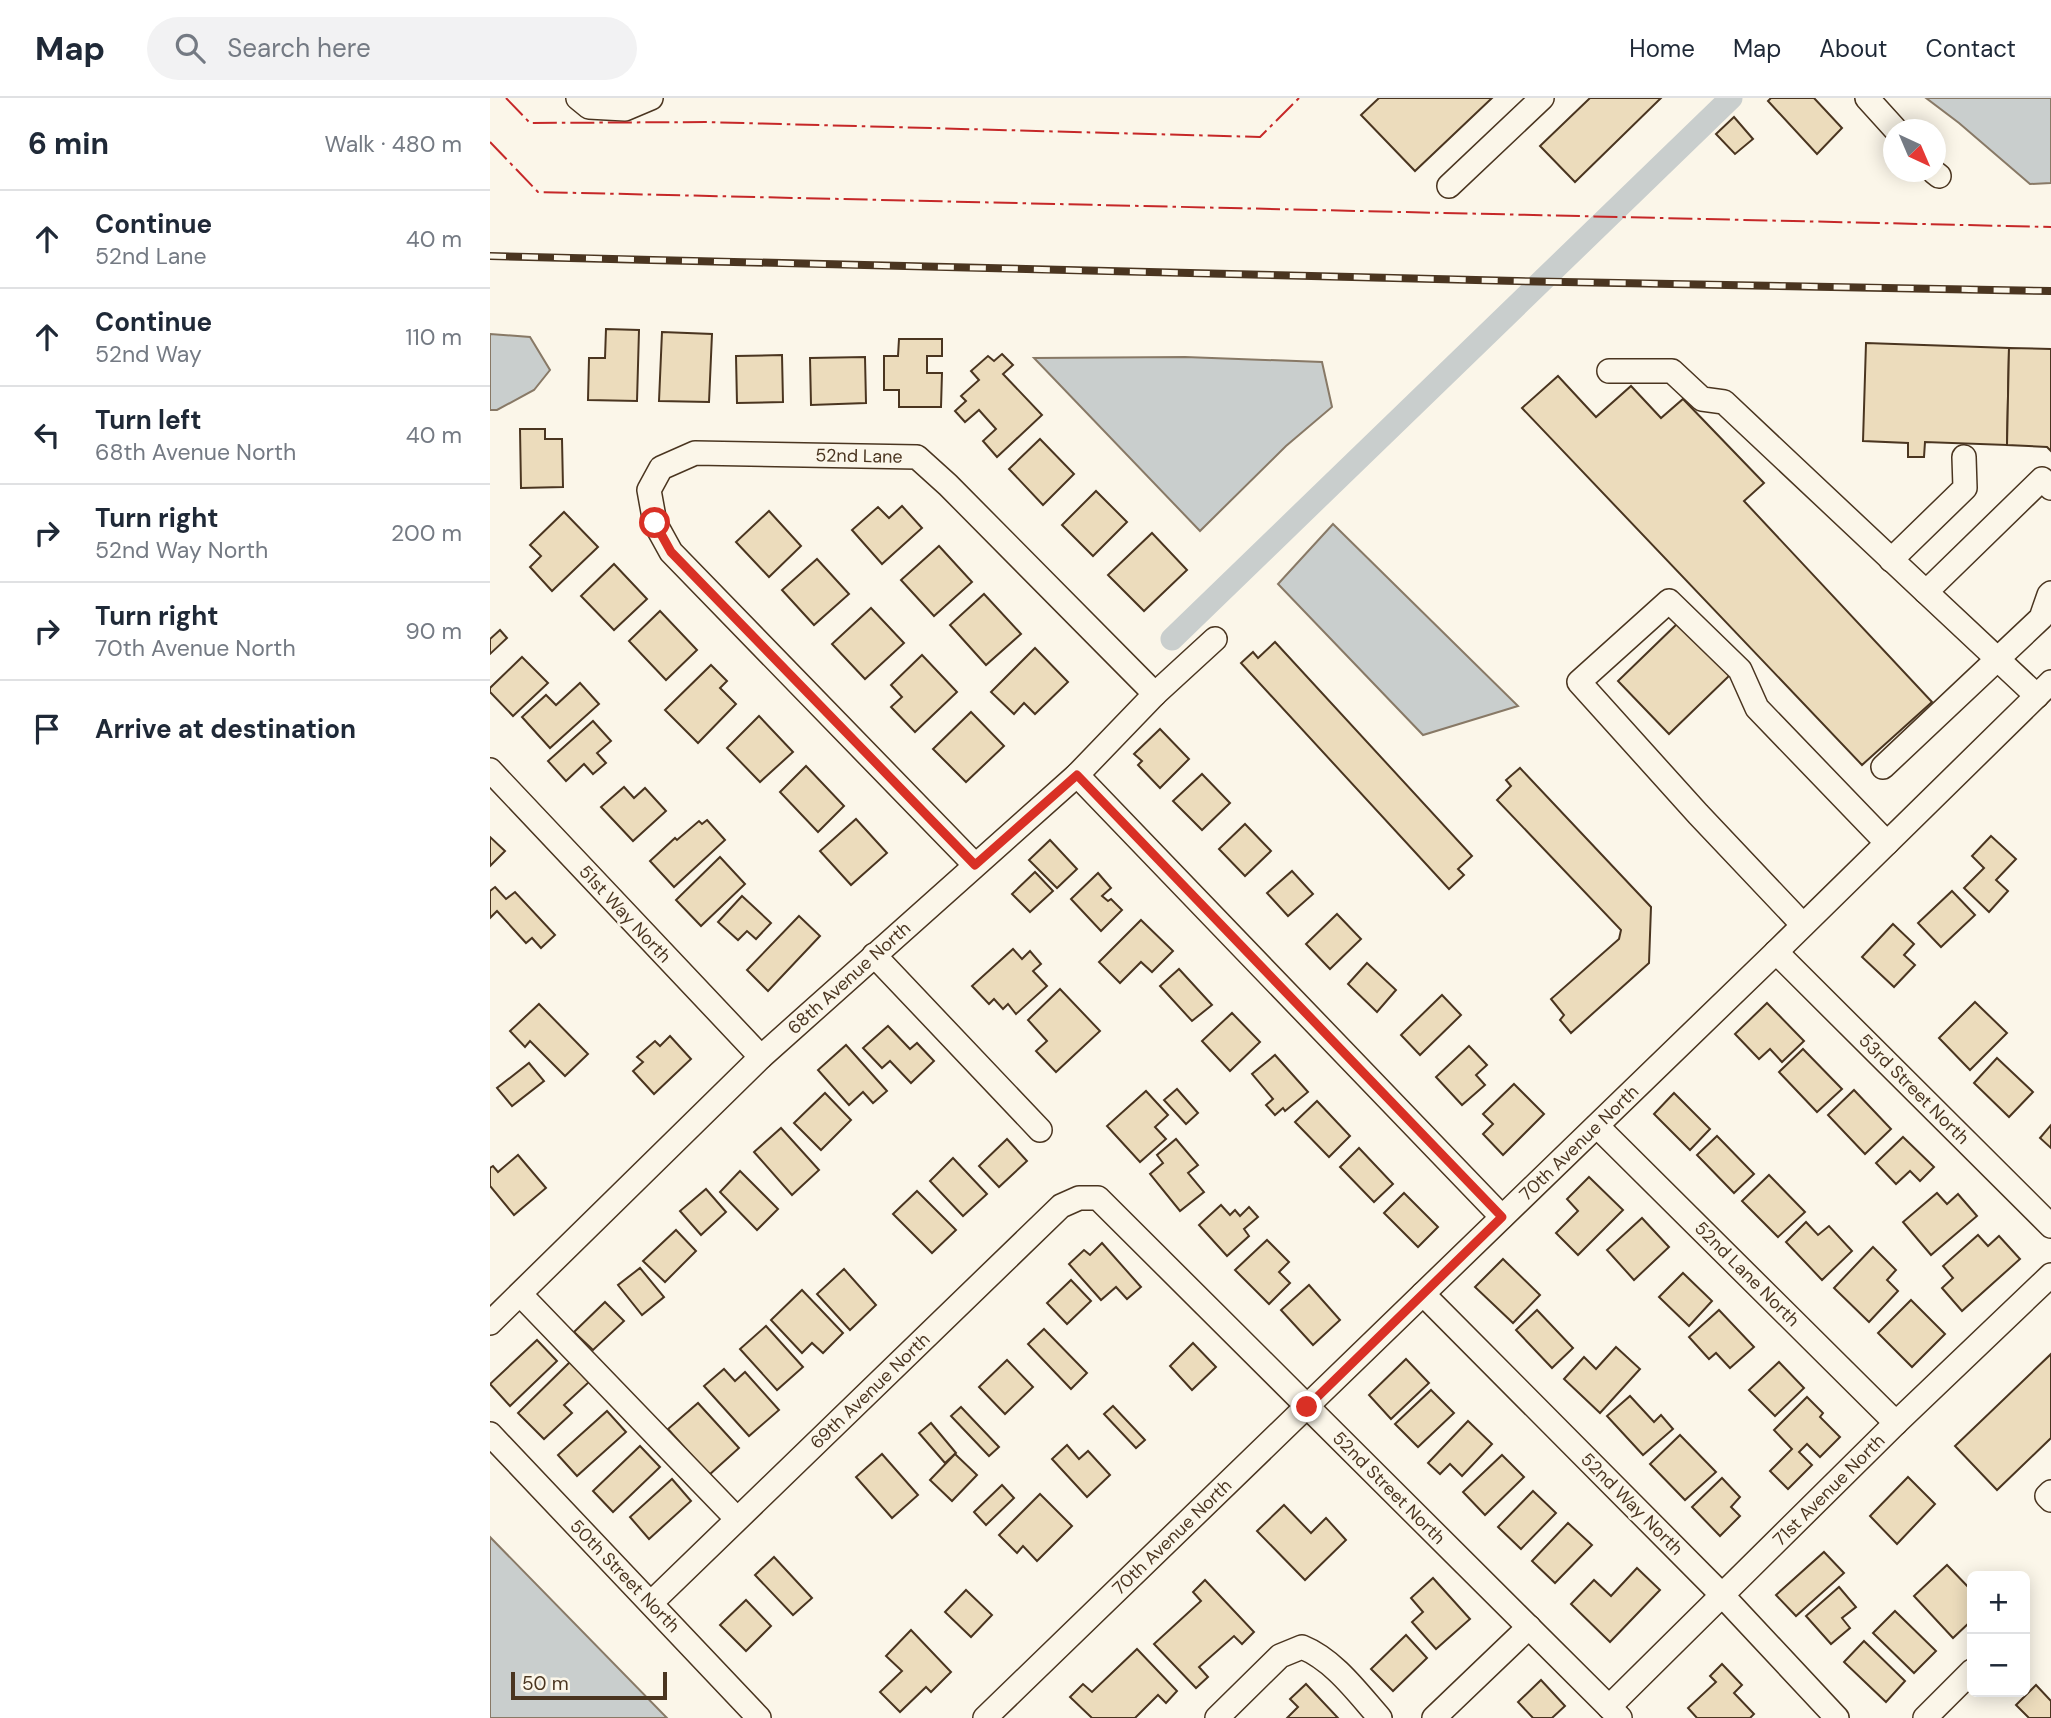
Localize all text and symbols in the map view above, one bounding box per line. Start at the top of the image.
search box [147,17,637,80]
text: Map [35,27,105,70]
icon: search [171,29,209,67]
text: Search here [227,31,371,65]
text: Home [1629,33,1695,64]
text: Map [1733,33,1781,64]
text: About [1819,33,1888,64]
text: Contact [1926,33,2016,64]
north arrow [1883,119,1946,182]
text: 6 min [28,124,109,163]
text: Walk · 480 m [325,129,462,159]
text: Continue [95,207,212,241]
icon: ahead [28,220,66,258]
text: 40 m [406,224,462,254]
text: 52nd Lane [95,241,207,271]
text: Continue [95,305,212,339]
icon: ahead [28,318,66,356]
text: 110 m [405,322,462,352]
text: 52nd Way [95,339,202,369]
text: Turn left [95,403,202,437]
icon: left [28,416,66,454]
text: 40 m [406,420,462,450]
text: 68th Avenue North [95,437,296,467]
street label: 52nd Lane [815,443,903,469]
text: Turn right [95,501,219,535]
route start [639,507,670,538]
icon: right [28,514,66,552]
text: 200 m [391,518,462,548]
text: 52nd Way North [95,535,268,565]
text: Turn right [95,599,219,633]
icon: right [28,612,66,650]
text: 90 m [405,616,462,646]
text: 70th Avenue North [95,633,296,663]
icon: arrive [28,710,66,748]
text: Arrive at destination [95,712,356,746]
street label: 51st Way North [574,860,676,968]
street label: 68th Avenue North [782,916,916,1040]
street label: 53rd Street North [1854,1029,1974,1149]
street label: 70th Avenue North [1514,1080,1644,1206]
street label: 52nd Lane North [1689,1216,1805,1332]
street label: 69th Avenue North [805,1328,935,1454]
route end [1291,1391,1322,1422]
street label: 52nd Street North [1327,1426,1451,1550]
street label: 71st Avenue North [1768,1429,1890,1551]
street label: 52nd Way North [1576,1448,1688,1560]
street label: 70th Avenue North [1107,1474,1237,1600]
street label: 50th Street North [565,1514,685,1638]
map controls [1967,1571,2030,1697]
button: + [1967,1571,2030,1634]
button: − [1967,1634,2030,1697]
scale bar [511,1669,667,1701]
text: 50 m [522,1671,569,1696]

